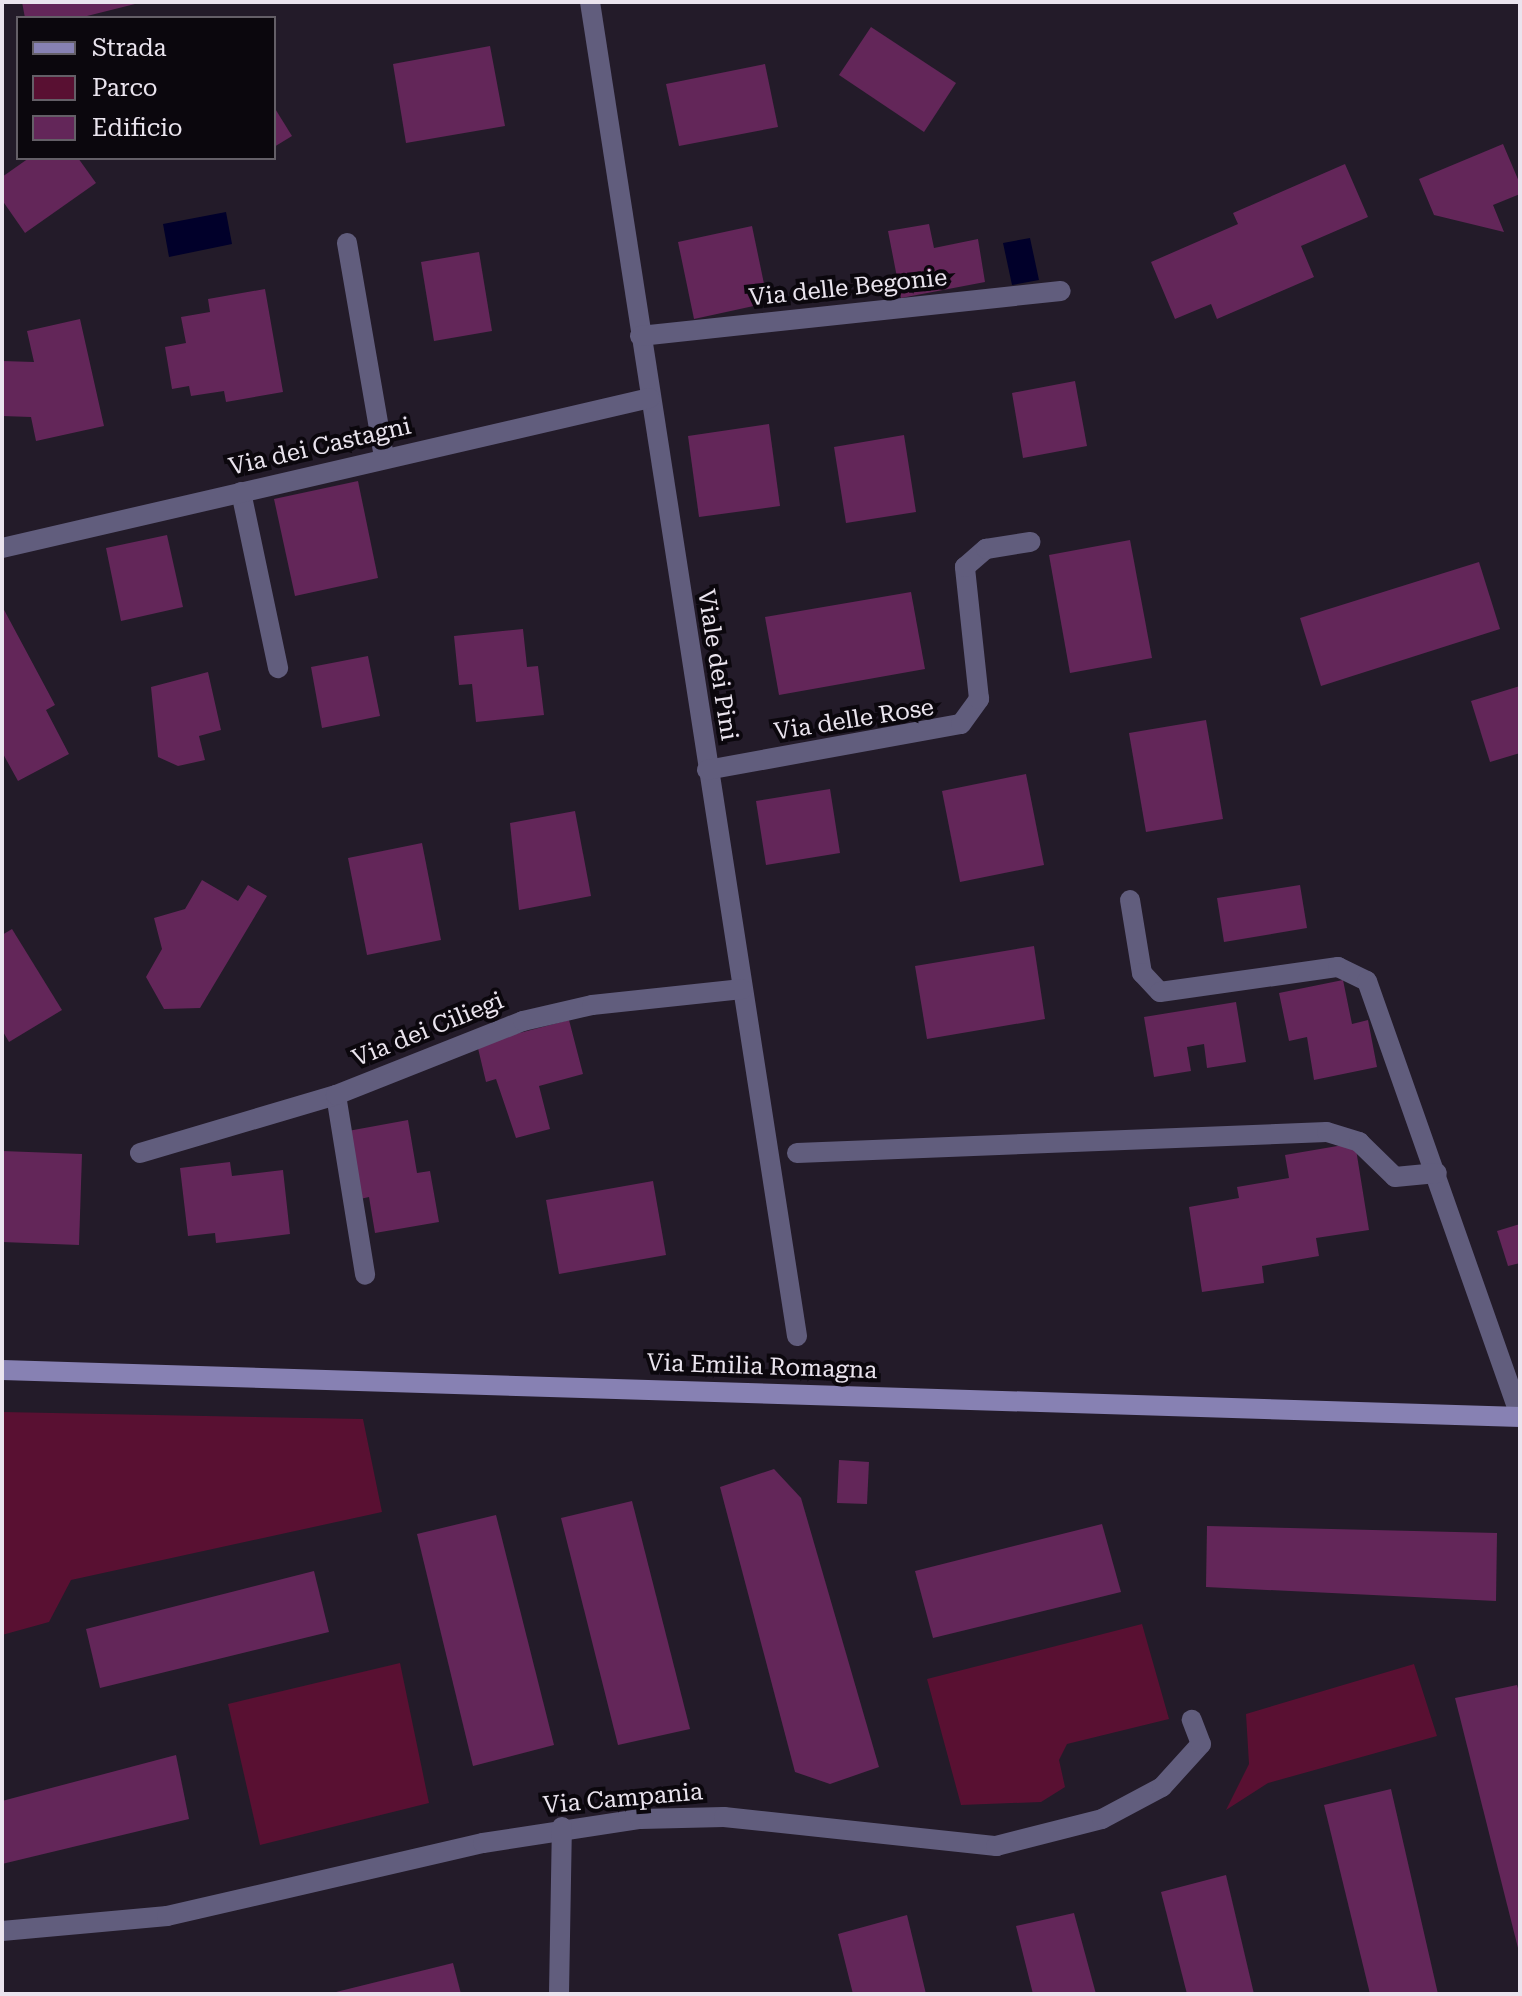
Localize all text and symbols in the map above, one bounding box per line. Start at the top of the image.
legend [16,16,276,160]
text: Strada [92,34,167,62]
text: Parco [92,74,158,102]
text: Edificio [92,114,183,142]
street label: Via delle Begonie [747,263,949,313]
street label: Via dei Castagni [226,412,414,482]
street label: Viale dei Pini [691,587,743,743]
street label: Via delle Rose [772,693,936,747]
street label: Via dei Ciliegi [348,987,508,1073]
street label: Via Emilia Romagna [646,1349,878,1385]
street label: Via Campania [542,1778,704,1820]

